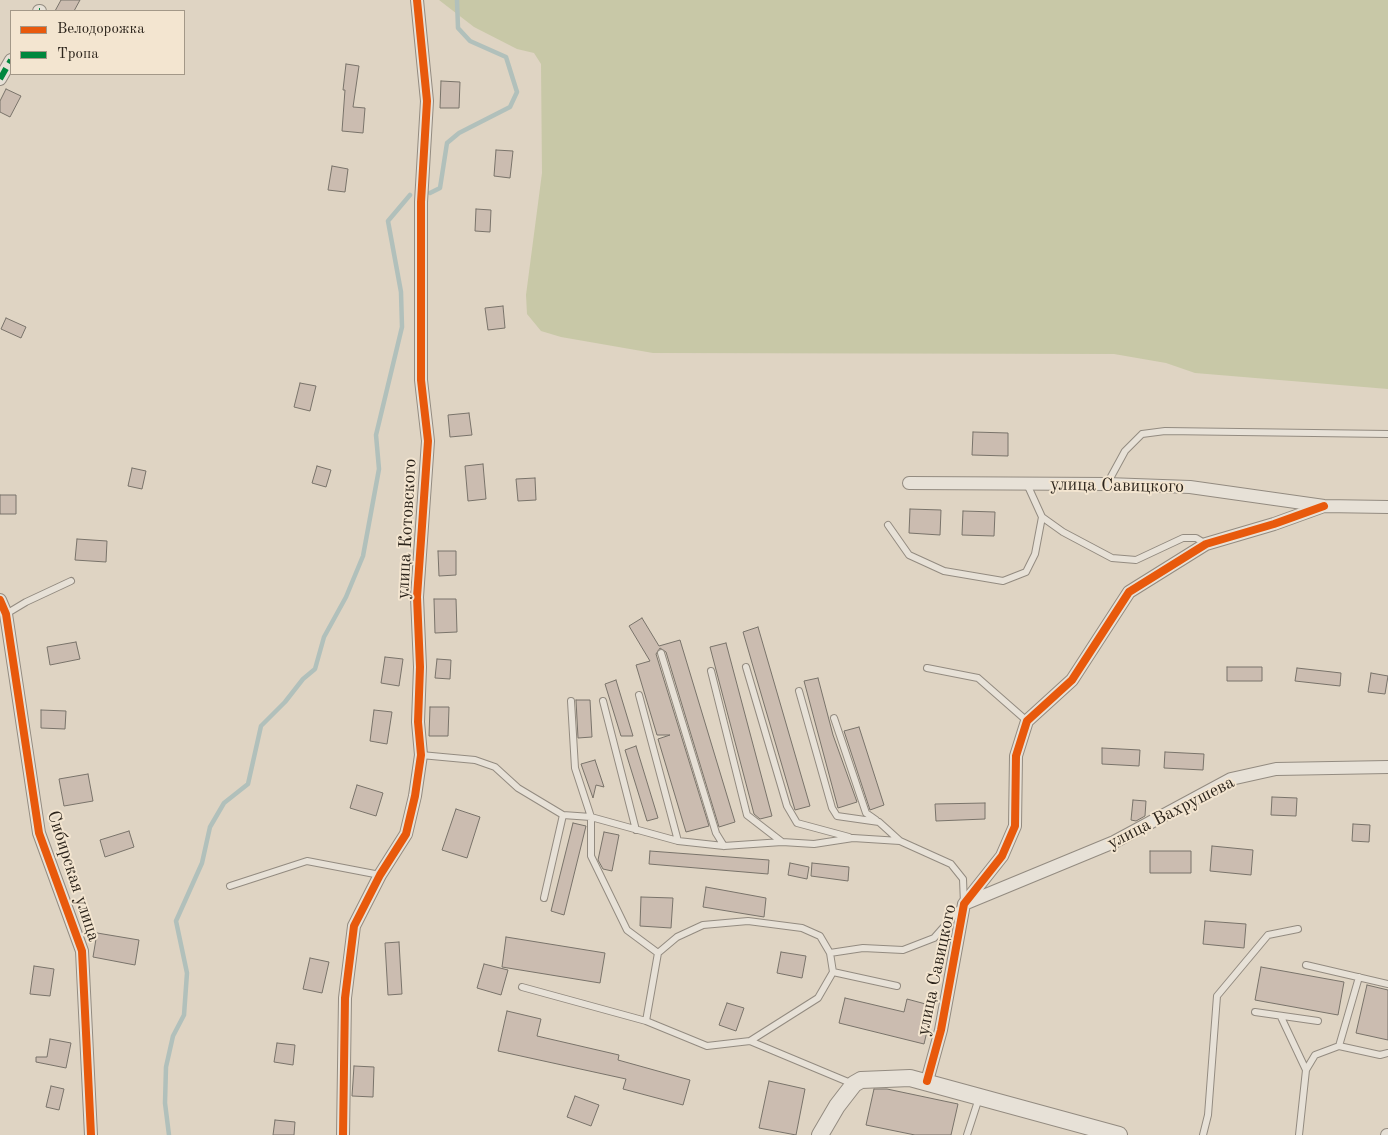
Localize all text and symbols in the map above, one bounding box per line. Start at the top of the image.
legend [10,10,185,75]
text: Велодорожка [57,22,145,37]
text: Тропа [57,47,99,62]
street label: улица Котовского [393,458,421,600]
street label: улица Савицкого [1050,474,1184,498]
street label: улица Вахрушева [1104,772,1238,854]
street label: Сибирская улица [42,808,104,944]
street label: улица Савицкого [913,902,961,1038]

